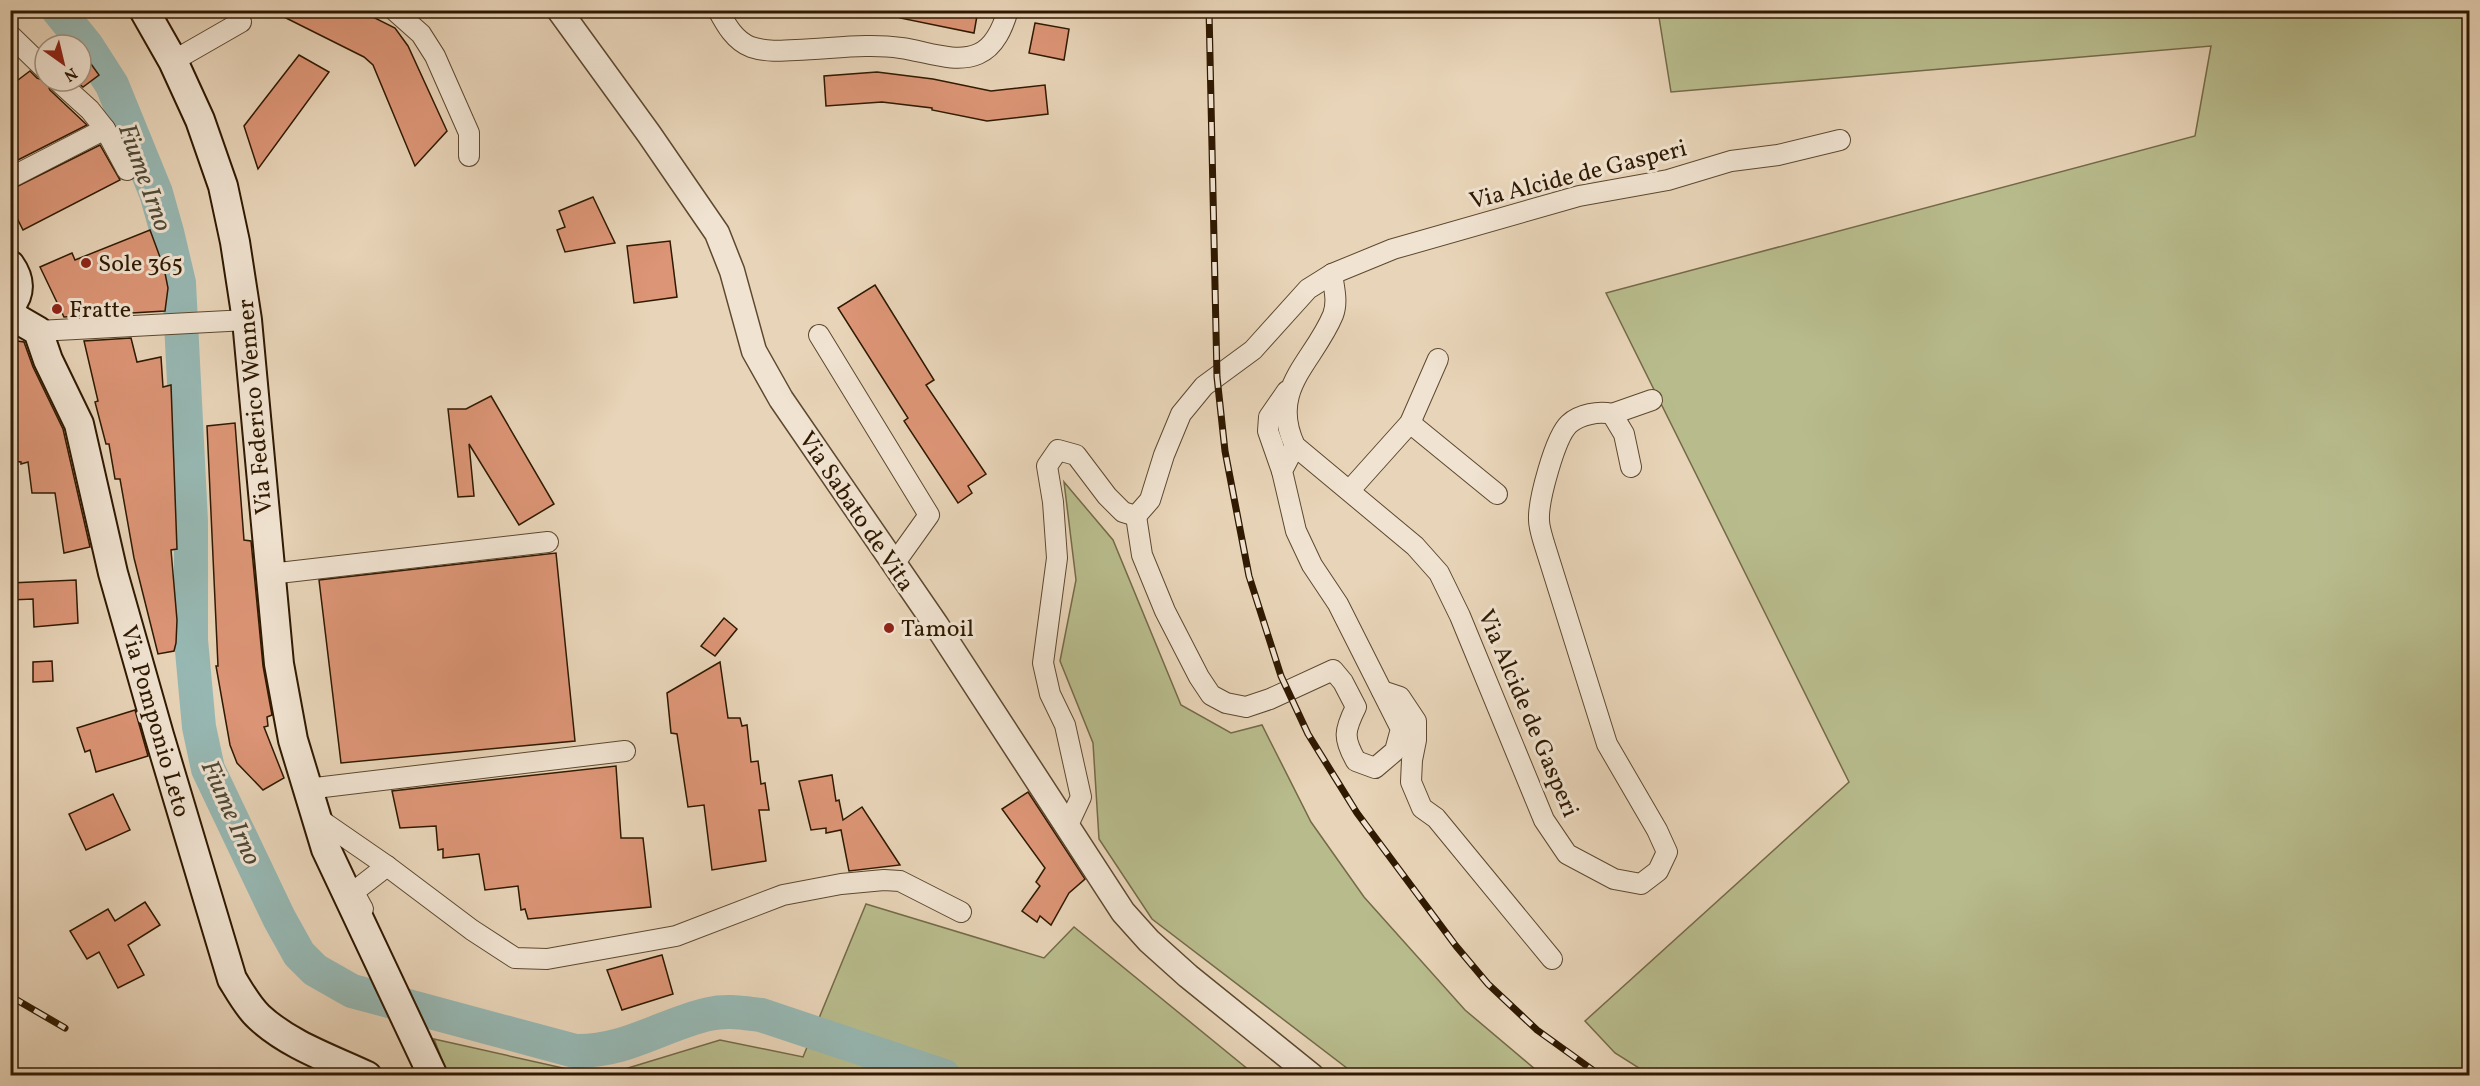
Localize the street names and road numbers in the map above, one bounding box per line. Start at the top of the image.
street label: Via Alcide de Gasperi [1466,132,1691,219]
street label: Via Federico Wenner [230,298,282,516]
street label: Via Sabato de Vita [789,425,922,599]
street label: Via Alcide de Gasperi [1468,605,1586,823]
street label: Via Pomponio Leto [110,622,198,821]

